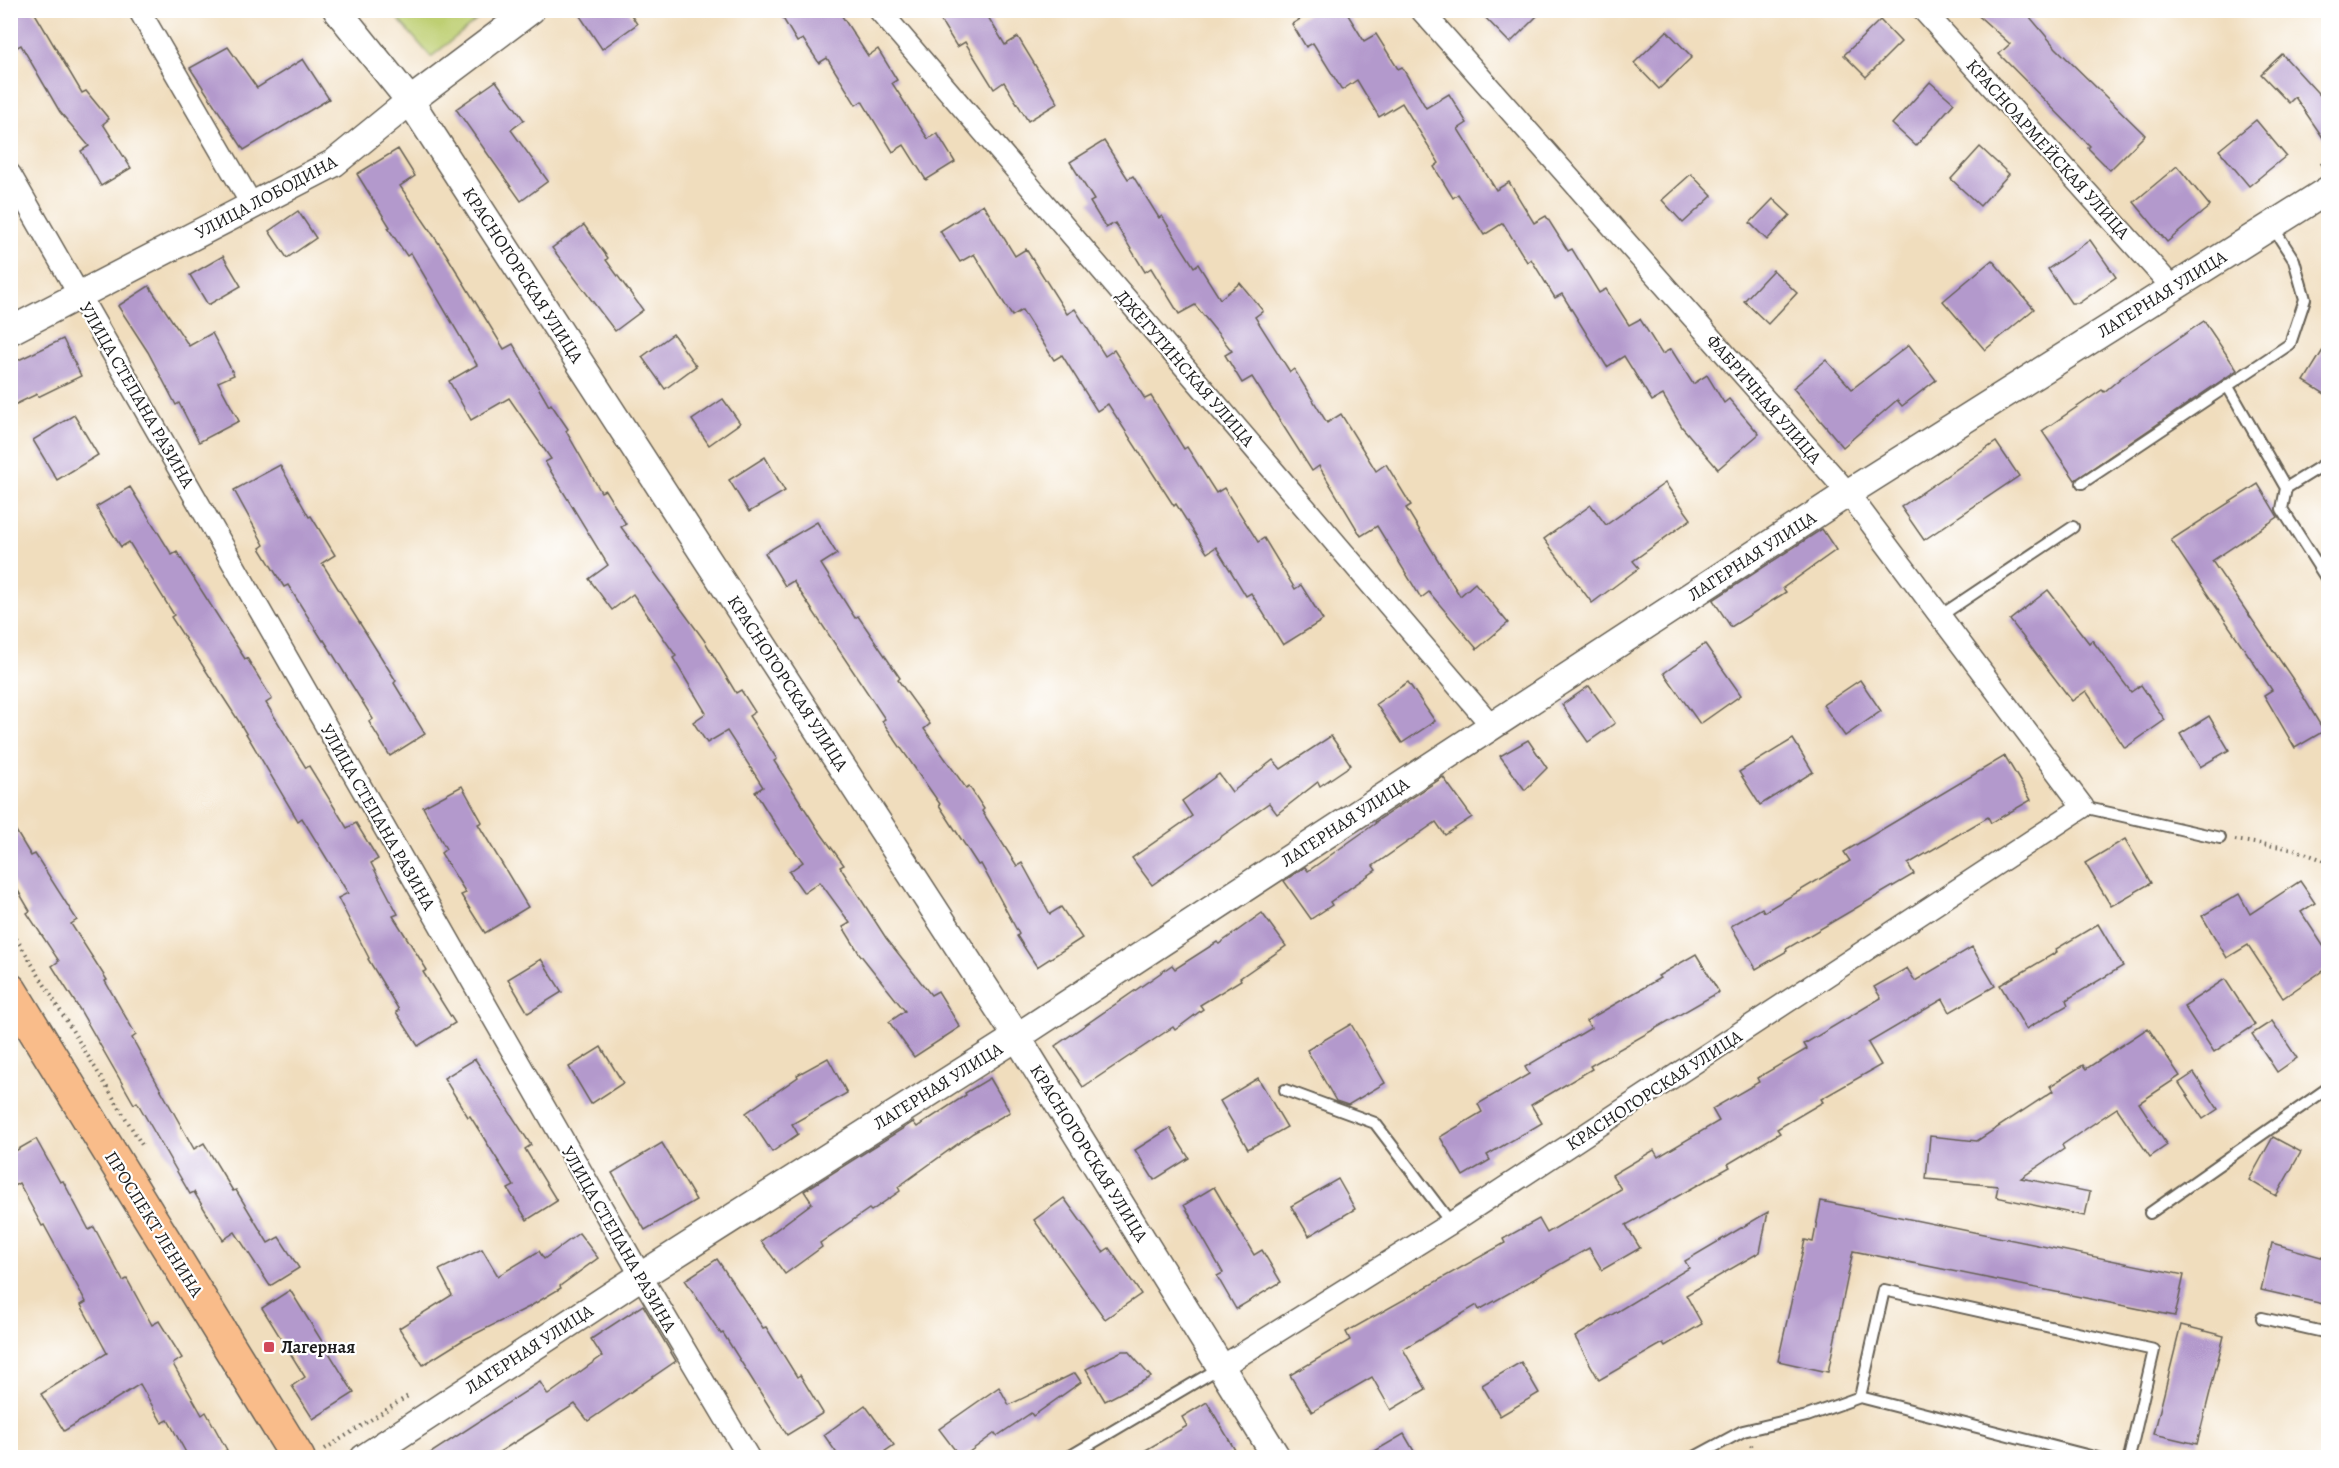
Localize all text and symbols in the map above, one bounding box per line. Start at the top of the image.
street label: КРАСНОАРМЕЙСКАЯ УЛИЦА [1961,54,2136,244]
street label: УЛИЦА ЛОБОДИНА [191,149,342,245]
street label: КРАСНОГОРСКАЯ УЛИЦА [457,182,589,368]
street label: ЛАГЕРНАЯ УЛИЦА [2093,244,2232,343]
street label: ДЖЕГУТИНСКАЯ УЛИЦА [1110,284,1260,452]
street label: УЛИЦА СТЕПАНА РАЗИНА [74,298,200,493]
street label: ФАБРИЧНАЯ УЛИЦА [1701,329,1827,469]
street label: ЛАГЕРНАЯ УЛИЦА [1683,505,1821,606]
street label: КРАСНОГОРСКАЯ УЛИЦА [722,590,854,776]
street label: УЛИЦА СТЕПАНА РАЗИНА [315,720,441,915]
street label: ЛАГЕРНАЯ УЛИЦА [1276,771,1414,872]
street label: КРАСНОГОРСКАЯ УЛИЦА [1561,1024,1747,1156]
street label: ЛАГЕРНАЯ УЛИЦА [869,1036,1008,1135]
street label: КРАСНОГОРСКАЯ УЛИЦА [1024,1060,1154,1247]
street label: УЛИЦА СТЕПАНА РАЗИНА [556,1142,682,1337]
street label: ПРОСПЕКТ ЛЕНИНА [99,1146,209,1302]
street label: ЛАГЕРНАЯ УЛИЦА [460,1298,598,1399]
place label: Лагерная [281,1335,355,1359]
marker: Лагерная [262,1340,276,1354]

